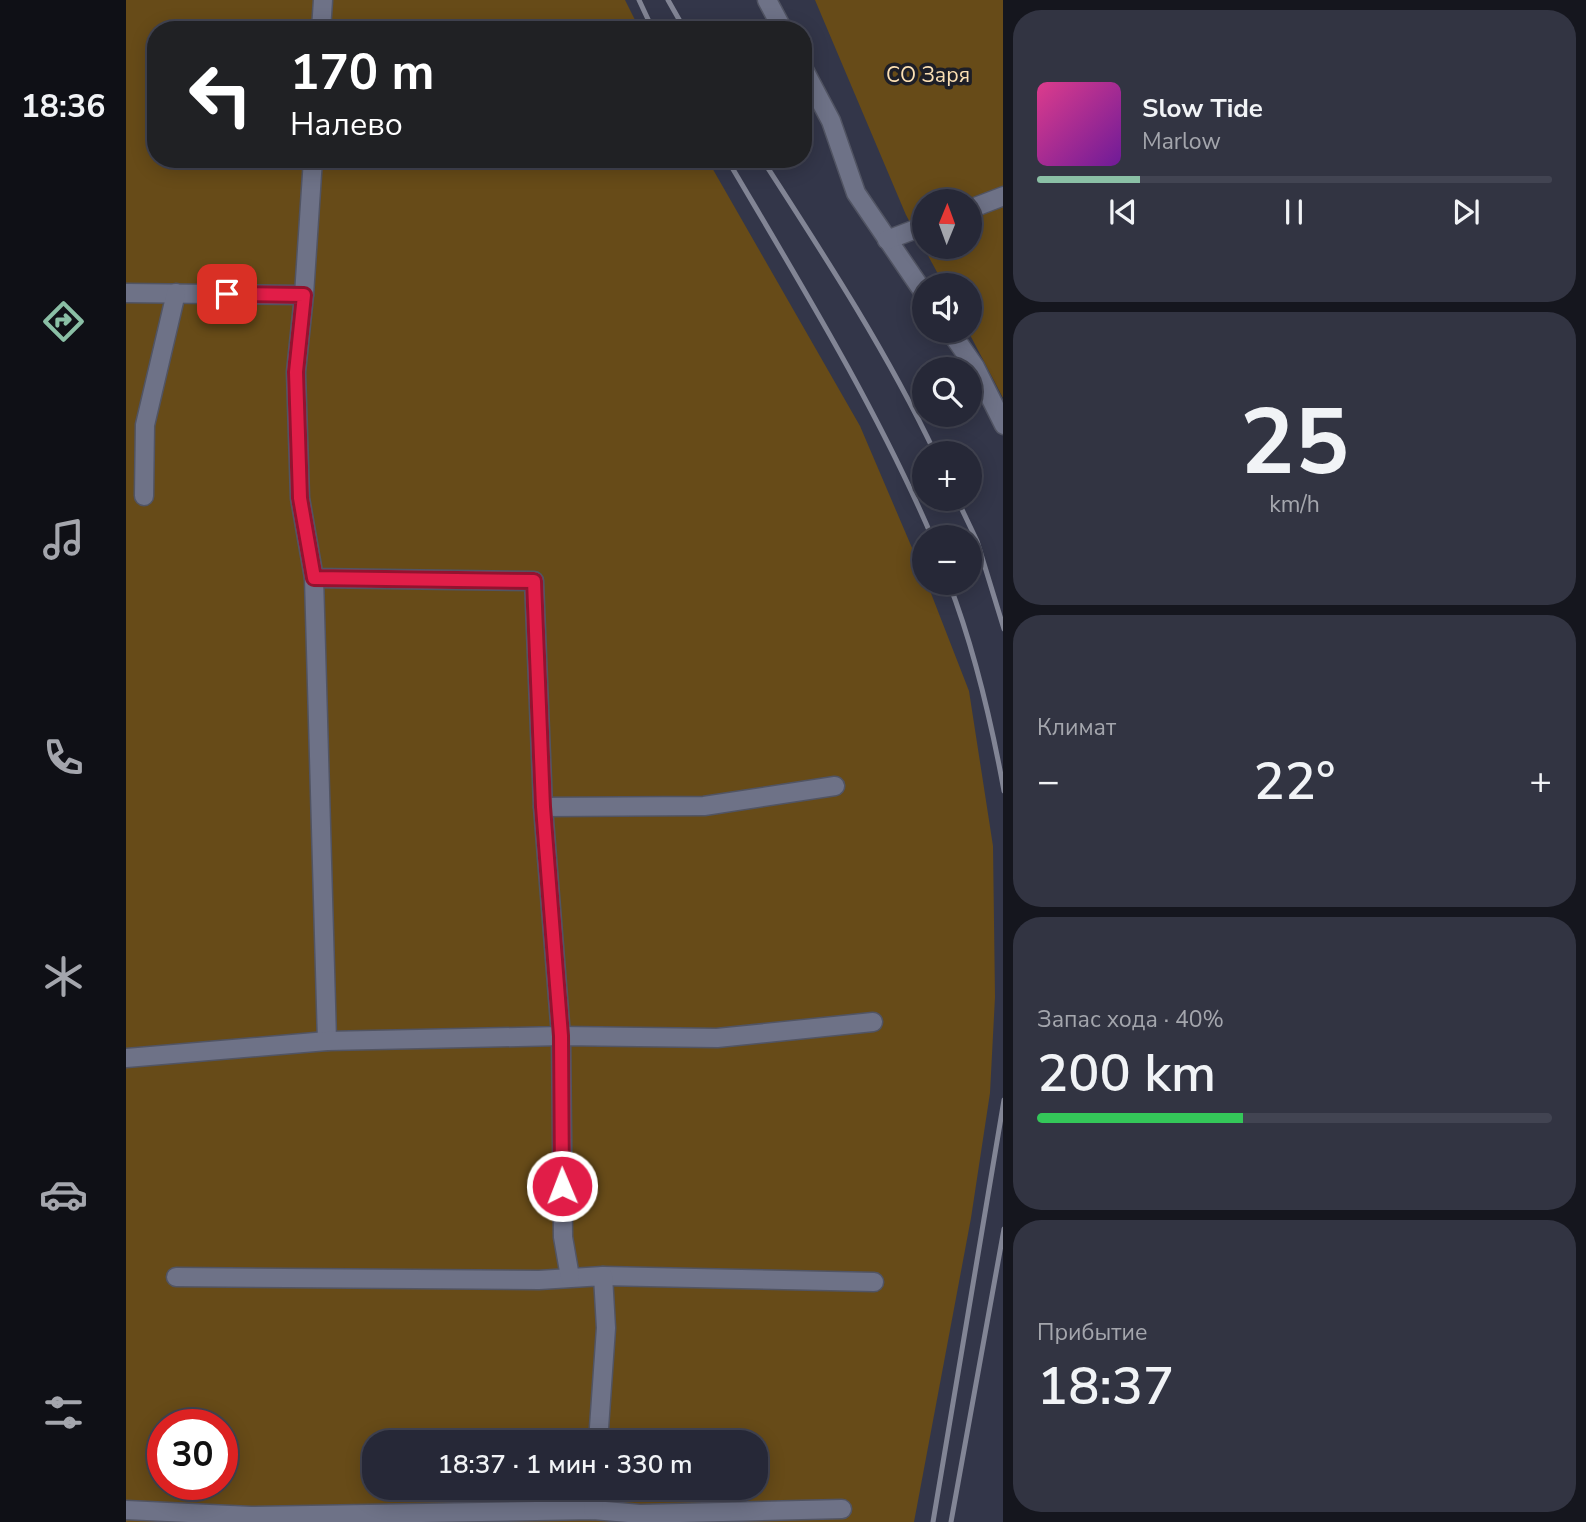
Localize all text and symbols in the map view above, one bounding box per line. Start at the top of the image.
text: 170 m [290,39,434,106]
icon: left [175,49,266,140]
park label: СО Заря [886,61,970,89]
text: 18:36 [21,85,105,128]
text: Slow Tide [1142,91,1263,126]
text: Налево [290,103,403,146]
text: Marlow [1142,126,1221,157]
north arrow [912,189,982,259]
map controls [912,189,982,595]
icon: previous [1104,193,1142,231]
icon: pause [1275,193,1313,231]
icon: next [1447,193,1485,231]
pin [197,264,257,324]
button: sound [912,273,982,343]
icon: arrive [208,275,246,313]
icon: directions [39,297,88,346]
button: search [912,357,982,427]
text: 25 [1240,381,1349,505]
button: + [912,441,982,511]
text: km/h [1269,489,1320,520]
icon: music [39,515,88,564]
button: − [912,525,982,595]
text: Климат [1037,712,1116,743]
icon: phone [39,733,88,782]
text: 22° [1254,746,1335,817]
text: − [1037,756,1060,807]
text: + [1529,756,1552,807]
icon: climate [39,952,88,1001]
text: Запас хода · 40% [1037,1004,1224,1035]
text: 200 km [1037,1038,1216,1109]
position arrow [525,1149,599,1223]
icon: car [39,1170,88,1219]
text: Прибытие [1037,1317,1147,1348]
text: 18:37 [1037,1351,1174,1422]
icon: filters [39,1388,88,1437]
speed limit sign: 30 [147,1409,238,1500]
text: 18:37 · 1 мин · 330 m [437,1447,693,1482]

